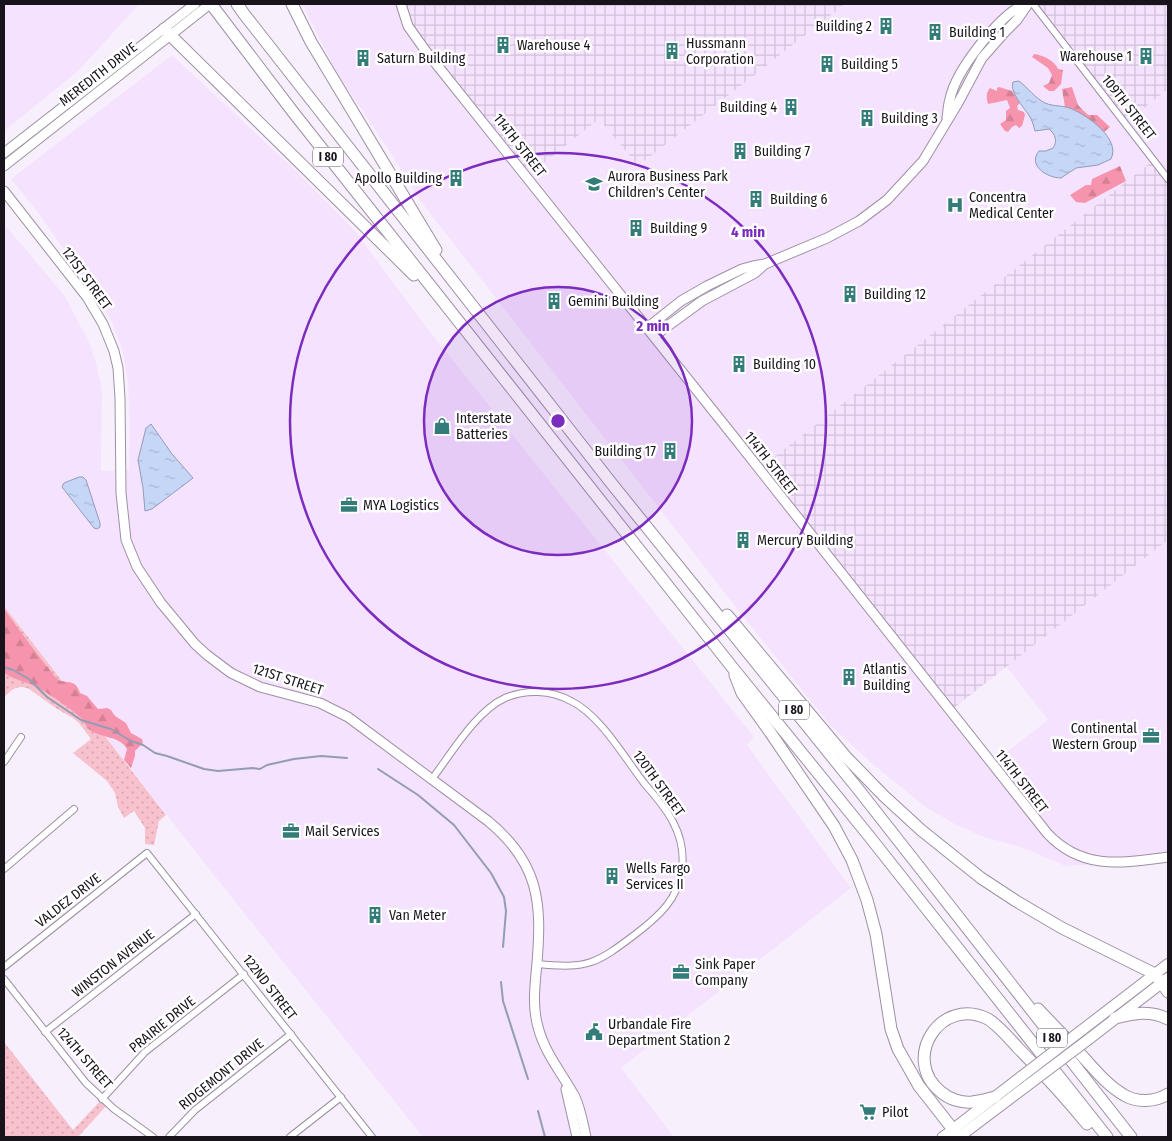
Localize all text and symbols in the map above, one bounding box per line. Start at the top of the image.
building icon: Building 2 [876,16,896,36]
place label: Building 2 [815,18,872,35]
building icon: Building 1 [925,22,945,42]
place label: Building 1 [949,24,1005,41]
building icon: Warehouse 4 [493,35,513,55]
place label: Hussmann Corporation [686,35,754,68]
place label: Warehouse 4 [517,37,591,54]
street label: MEREDITH DRIVE [56,39,141,110]
building icon: Hussmann Corporation [662,41,682,61]
building icon: Warehouse 1 [1136,46,1156,66]
building icon: Saturn Building [353,48,373,68]
place label: Warehouse 1 [1060,48,1132,65]
place label: Saturn Building [377,50,466,67]
building icon: Building 5 [817,54,837,74]
place label: Building 5 [841,56,898,73]
street label: 109TH STREET [1098,71,1160,144]
building icon: Building 4 [781,97,801,117]
place label: Building 4 [720,99,777,116]
building icon: Building 3 [857,108,877,128]
street label: 114TH STREET [490,110,550,181]
place label: Building 3 [881,110,938,127]
building icon: Building 7 [730,141,750,161]
place label: Building 7 [754,143,810,160]
road number: I 80 [313,148,343,166]
building icon: Apollo Building [446,168,466,188]
place label: Aurora Business Park Children's Center [608,168,728,201]
place label: Apollo Building [355,170,442,187]
school or university icon: Aurora Business Park Children's Center [584,174,604,194]
building icon: Building 6 [746,189,766,209]
place label: Concentra Medical Center [969,189,1054,222]
place label: Building 6 [770,191,827,208]
hospital icon: Concentra Medical Center [945,195,965,215]
building icon: Building 9 [626,218,646,238]
place label: Building 9 [650,220,707,237]
text: 4 min [731,223,765,241]
street label: 121ST STREET [58,244,115,313]
building icon: Building 12 [840,284,860,304]
place label: Building 12 [864,286,926,303]
building icon: Gemini Building [544,291,564,311]
place label: Gemini Building [568,293,659,310]
text: 2 min [635,317,670,335]
building icon: Building 10 [729,354,749,374]
place label: Building 10 [753,356,816,373]
place label: Interstate Batteries [456,410,512,443]
centre of rings [549,412,567,430]
shop icon: Interstate Batteries [432,416,452,436]
street label: 114TH STREET [741,428,801,499]
building icon: Building 17 [660,441,680,461]
place label: Building 17 [594,443,656,460]
office icon: MYA Logistics [339,495,359,515]
place label: MYA Logistics [363,497,439,514]
building icon: Mercury Building [733,530,753,550]
place label: Mercury Building [757,532,854,549]
street label: 121ST STREET [250,660,326,699]
place label: Atlantis Building [863,661,911,694]
building icon: Atlantis Building [839,667,859,687]
road number: I 80 [779,700,809,720]
place label: Continental Western Group [1052,720,1137,753]
office icon: Continental Western Group [1141,726,1161,746]
street label: 114TH STREET [992,746,1052,817]
street label: 120TH STREET [629,747,688,820]
office icon: Mail Services [281,821,301,841]
place label: Mail Services [305,823,379,840]
place label: Wells Fargo Services II [626,860,690,893]
building icon: Wells Fargo Services II [602,866,622,886]
street label: VALDEZ DRIVE [32,869,105,931]
building icon: Van Meter [365,905,385,925]
place label: Van Meter [389,907,446,924]
street label: WINSTON AVENUE [69,926,158,1001]
street label: 122ND STREET [239,951,301,1024]
place label: Sink Paper Company [695,956,755,989]
office icon: Sink Paper Company [671,962,691,982]
street label: PRAIRIE DRIVE [126,992,199,1056]
place label: Urbandale Fire Department Station 2 [608,1016,730,1049]
public building icon: Urbandale Fire Department Station 2 [584,1022,604,1042]
street label: 124TH STREET [53,1024,116,1093]
road number: I 80 [1037,1028,1067,1048]
street label: RIDGEMONT DRIVE [176,1035,267,1114]
supermarket icon: Pilot [858,1102,878,1122]
place label: Pilot [882,1104,909,1121]

